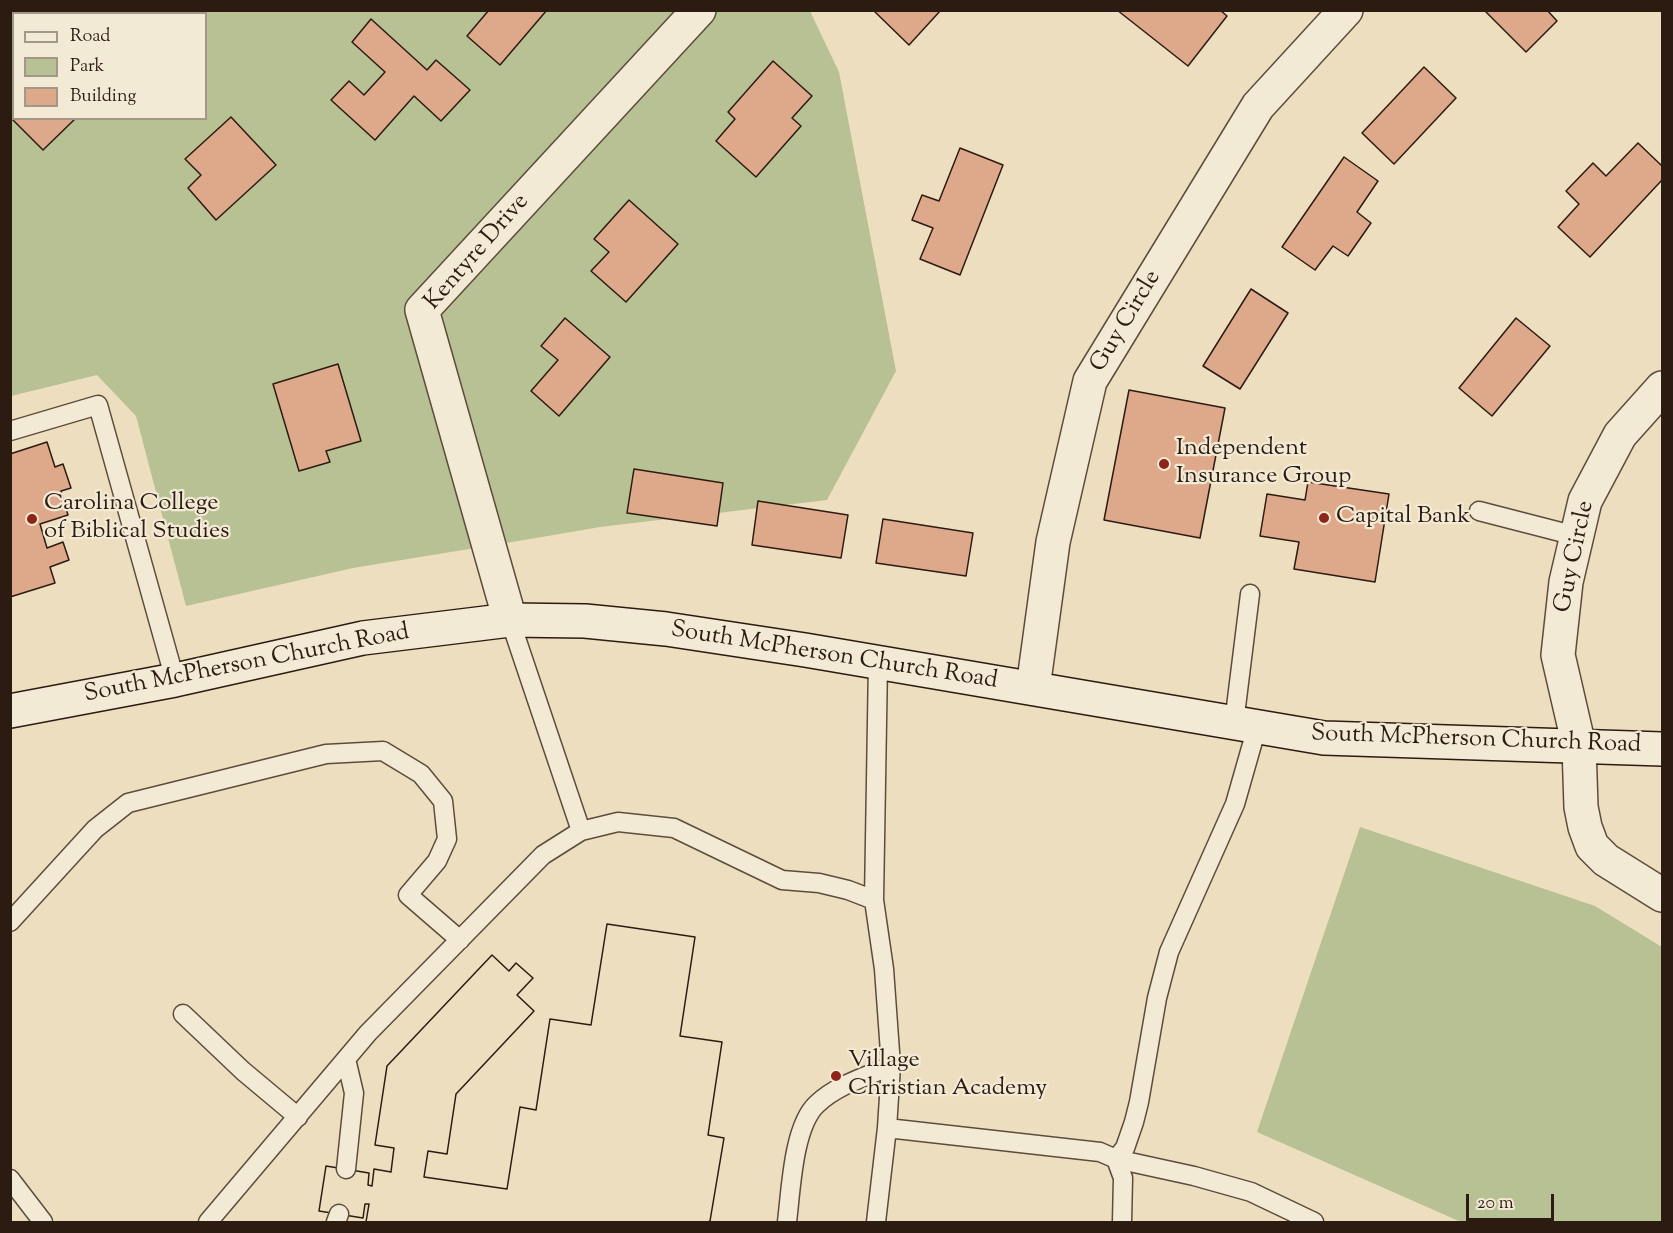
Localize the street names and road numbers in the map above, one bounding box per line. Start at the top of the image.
street label: Kentyre Drive [420,189,536,317]
street label: Guy Circle [1085,266,1169,378]
street label: Guy Circle [1550,498,1602,616]
street label: South McPherson Church Road [669,617,999,697]
street label: South McPherson Church Road [82,619,412,711]
street label: South McPherson Church Road [1310,721,1642,761]

